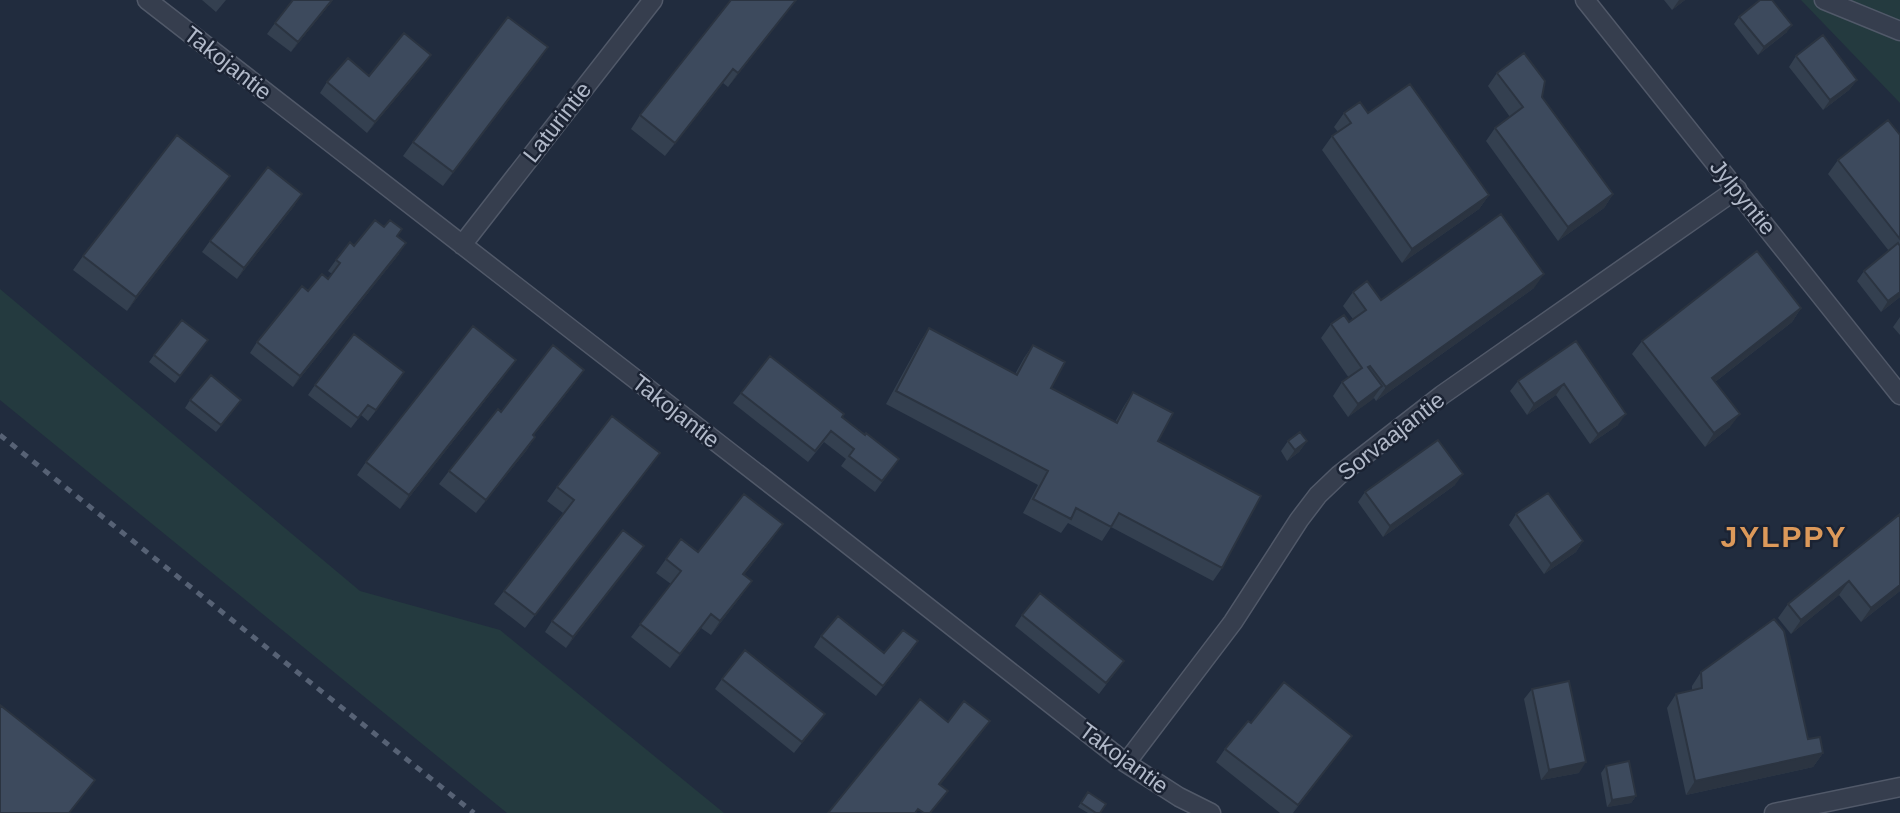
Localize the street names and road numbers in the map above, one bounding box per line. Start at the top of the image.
street label: Takojantie [179,21,277,105]
street label: Laturintie [518,77,596,167]
street label: Jylpyntie [1705,154,1781,240]
street label: Takojantie [627,369,725,453]
street label: Sorvaajantie [1333,386,1449,486]
street label: Takojantie [1074,717,1174,799]

